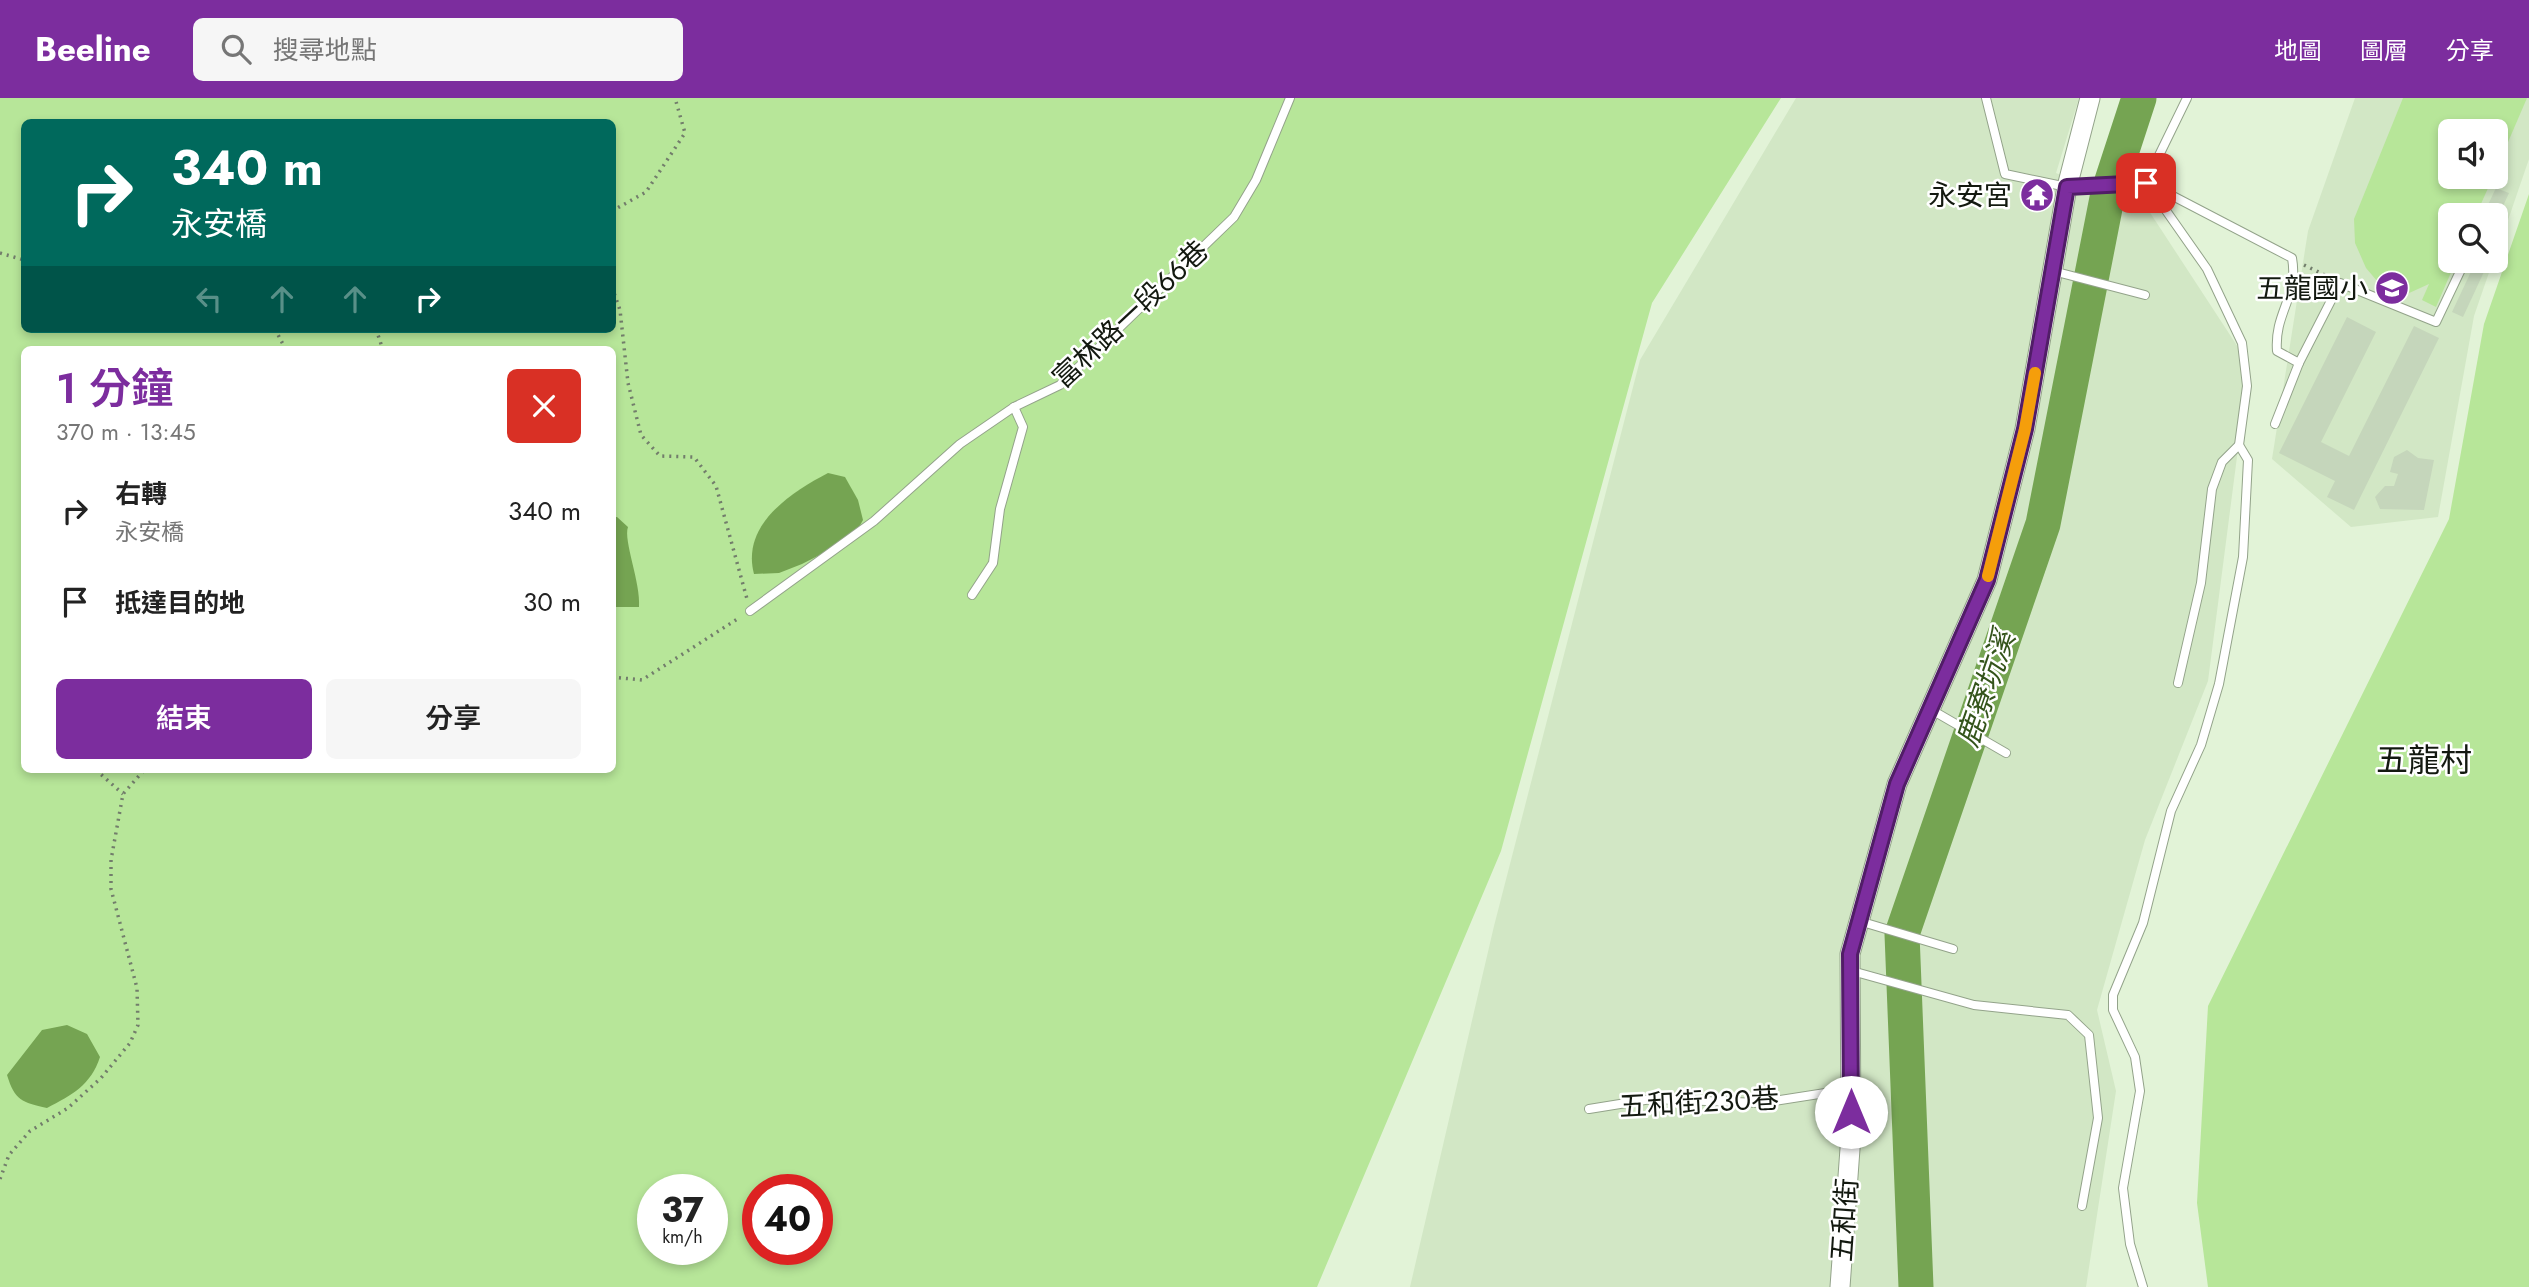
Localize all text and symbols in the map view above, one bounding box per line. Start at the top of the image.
search box [193,18,683,81]
text: Beeline [35,26,151,73]
icon: search [217,30,255,68]
text: 搜尋地點 [273,31,377,69]
text: 地圖 [2274,33,2322,68]
text: 圖層 [2360,33,2408,68]
text: 分享 [2446,33,2494,68]
map controls [2438,119,2508,273]
button: sound [2438,119,2508,189]
text: 340 m [171,133,323,203]
icon: right [56,147,147,238]
pin [2116,153,2176,213]
icon: arrive [2127,164,2165,202]
place label: 永安宮 [1928,175,2012,216]
temple icon: 永安宮 [2018,176,2056,214]
text: 永安橋 [171,201,267,247]
button: search [2438,203,2508,273]
street label: 富林路一段66巷 [1043,231,1218,398]
place label: 五龍國小 [2256,268,2368,309]
school or university icon: 五龍國小 [2373,269,2411,307]
icon: left [190,280,228,318]
icon: ahead [263,280,301,318]
icon: ahead [336,280,374,318]
icon: right [409,280,447,318]
text: 1 分鐘 [56,358,173,419]
button: close [507,369,581,443]
text: 370 m · 13:45 [56,415,196,449]
text: 右轉 [115,475,167,513]
icon: right [56,492,94,530]
text: 340 m [508,492,581,530]
text: 永安橋 [115,515,184,549]
icon: arrive [56,583,94,621]
text: 30 m [523,583,581,621]
text: 抵達目的地 [115,584,245,622]
water label: 鹿寮坑溪 [1946,621,2027,753]
button: 結束 [56,679,312,759]
button: 分享 [326,679,581,759]
district label: 五龍村 [2376,737,2472,783]
position arrow [1814,1075,1888,1149]
street label: 五和街230巷 [1618,1078,1780,1127]
speed limit sign: 40 [742,1174,833,1265]
street label: 五和街 [1821,1177,1868,1263]
text: 37 [661,1185,704,1235]
text: km/h [662,1224,703,1250]

